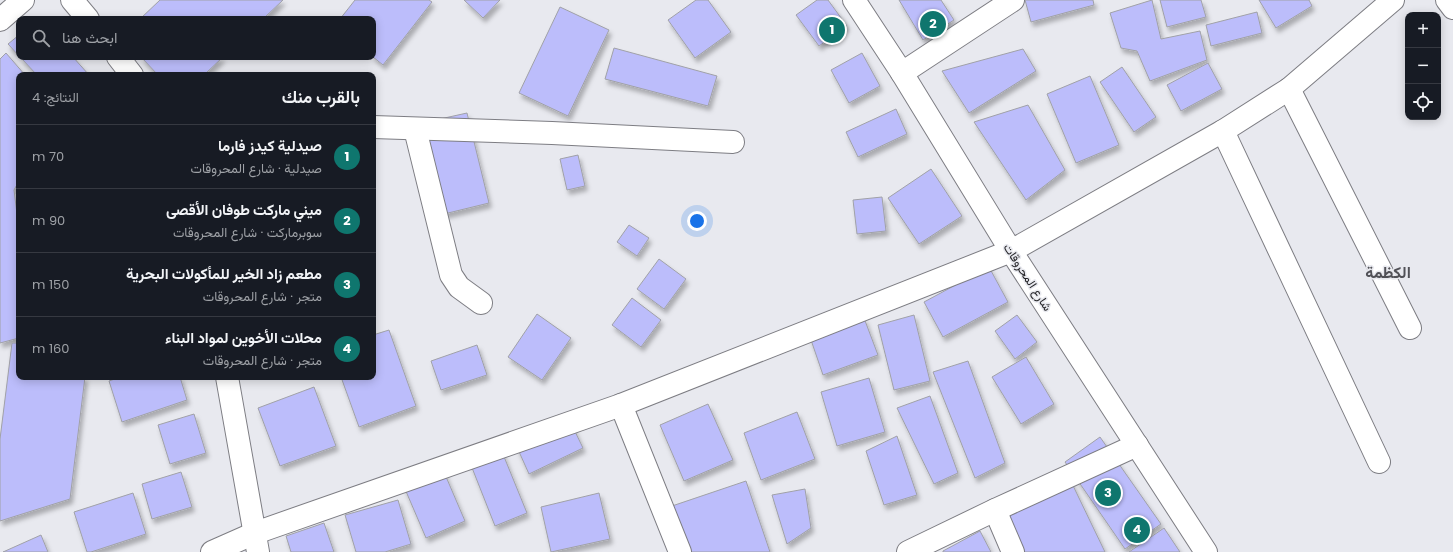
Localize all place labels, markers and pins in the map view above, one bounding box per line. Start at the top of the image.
pin: 2 [920,9,946,39]
pin: 1 [819,15,845,45]
pin: 3 [1095,478,1121,508]
pin: 4 [1124,515,1150,545]

